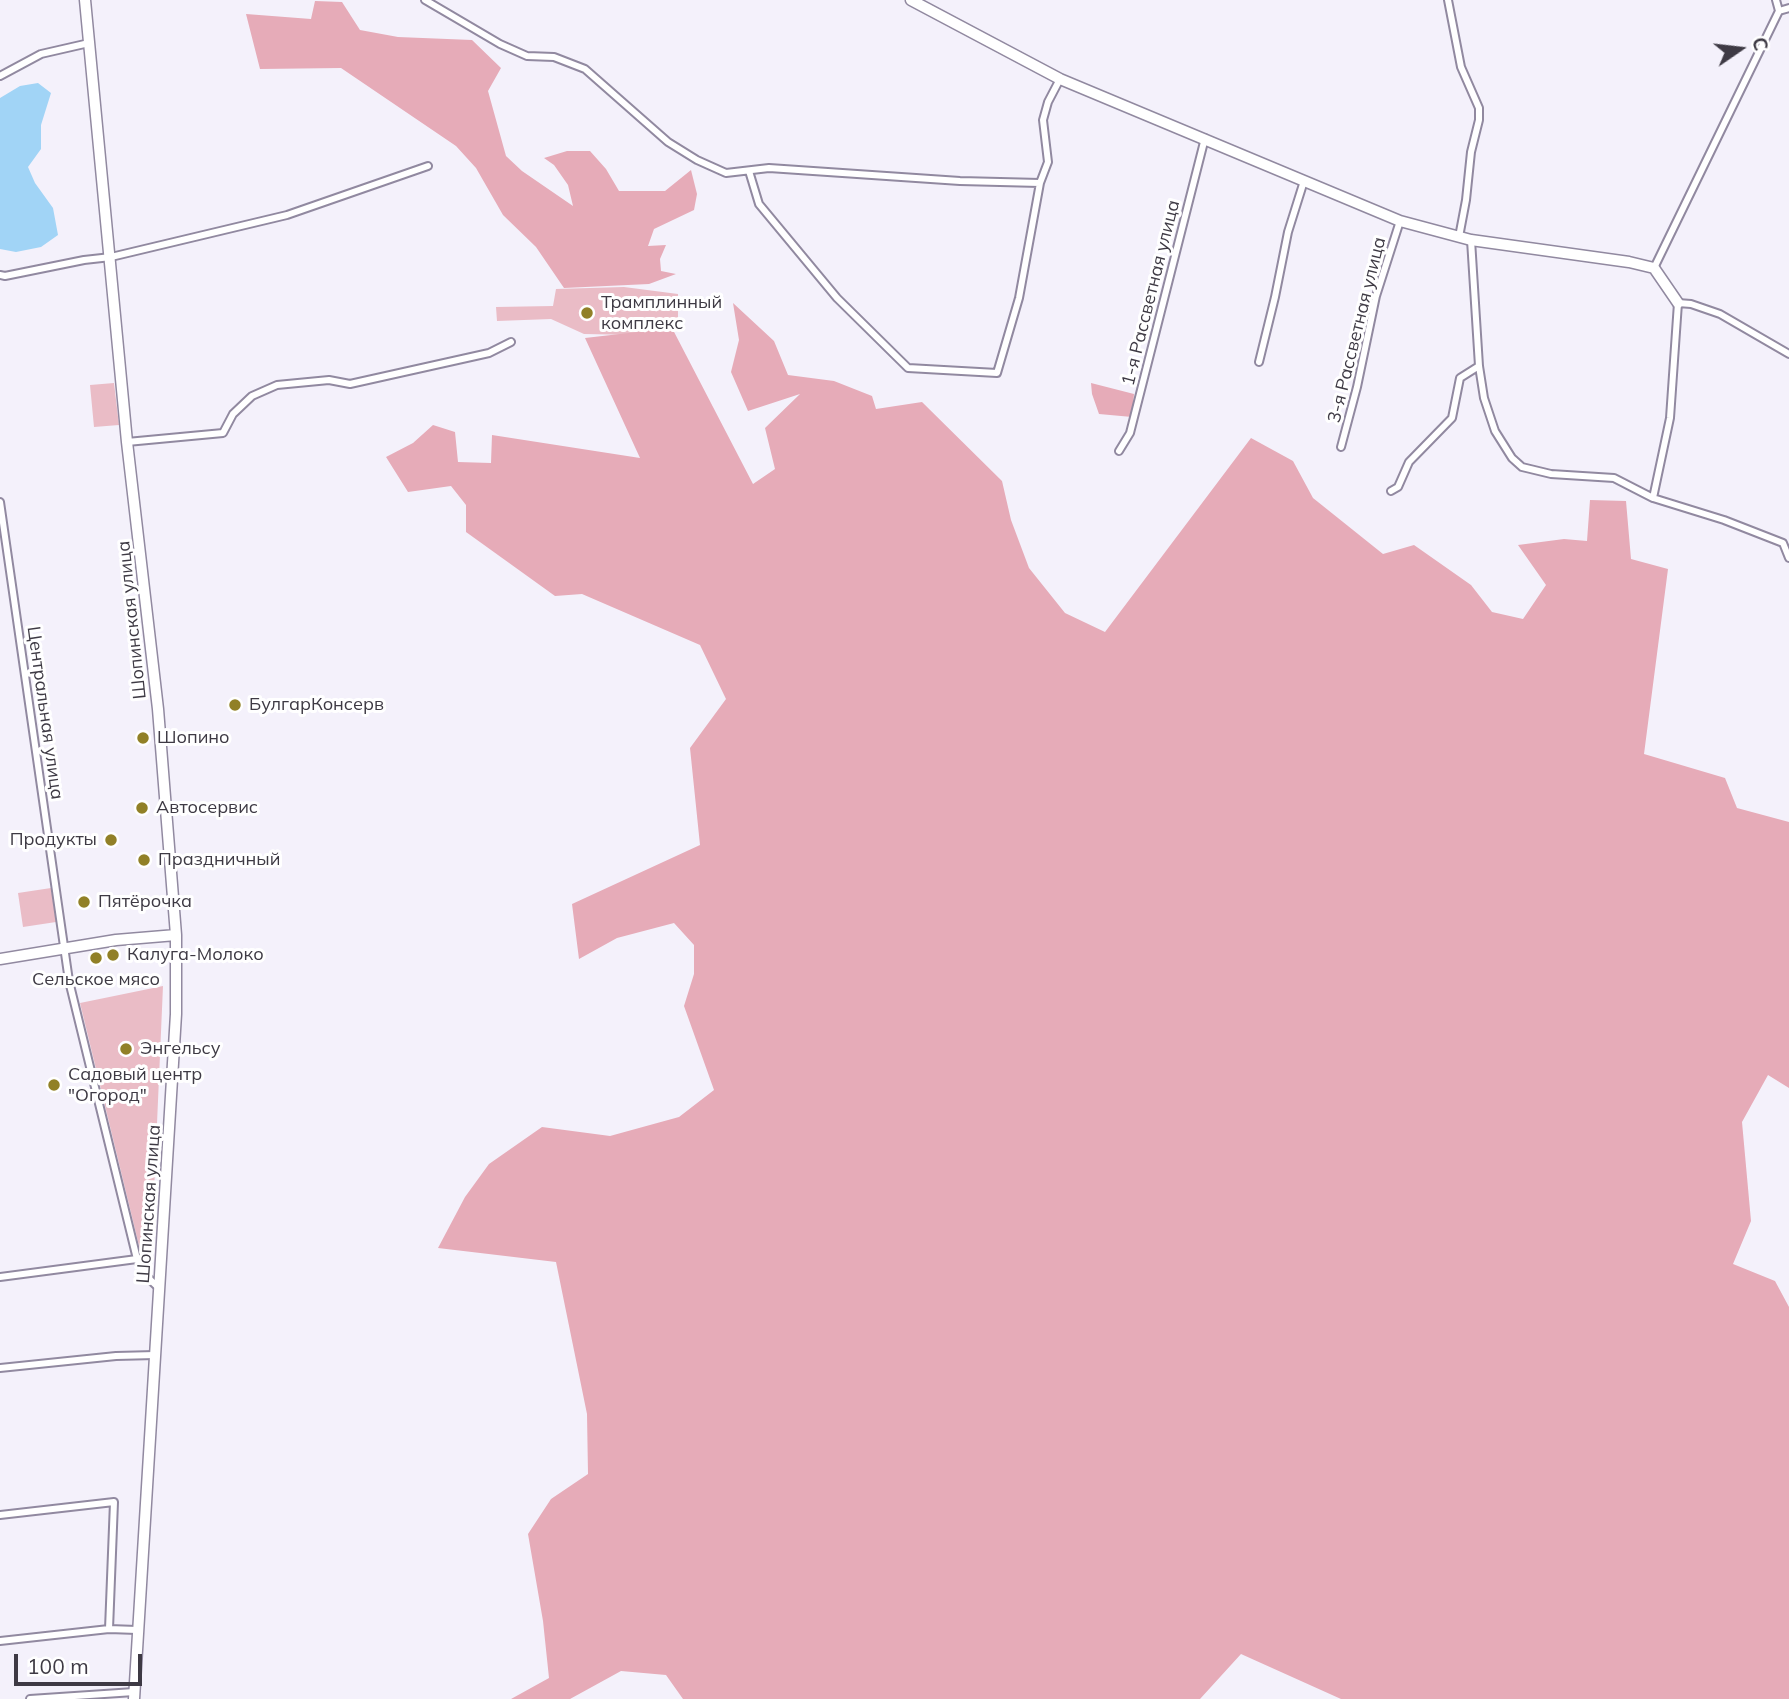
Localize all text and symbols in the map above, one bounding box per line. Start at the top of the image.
north arrow [1705,14,1775,84]
text: С [1747,35,1774,53]
street label: 1-я Рассветная улица [1117,198,1185,388]
street label: 3-я Рассветная улица [1323,235,1391,425]
place label: Трамплинный комплекс [601,292,722,334]
marker: Трамплинный комплекс [579,305,595,321]
street label: Шопинская улица [113,540,151,700]
street label: Центральная улица [22,625,68,801]
place label: БулгарКонсерв [249,694,384,716]
marker: БулгарКонсерв [227,697,243,713]
place label: Шопино [157,727,230,749]
marker: Шопино [135,730,151,746]
place label: Автосервис [156,797,258,819]
marker: Автосервис [134,800,150,816]
place label: Продукты [10,829,97,851]
marker: Продукты [103,832,119,848]
place label: Праздничный [158,849,280,871]
marker: Праздничный [136,852,152,868]
place label: Пятёрочка [98,891,192,913]
marker: Пятёрочка [76,894,92,910]
place label: Калуга-Молоко [127,944,264,966]
marker: Калуга-Молоко [105,947,121,963]
marker: Сельское мясо [88,950,104,966]
place label: Сельское мясо [32,969,160,991]
place label: Энгельсу [140,1038,220,1060]
marker: Энгельсу [118,1041,134,1057]
place label: Садовый центр "Огород" [68,1064,202,1106]
marker: Садовый центр "Огород" [46,1077,62,1093]
street label: Шопинская улица [133,1124,165,1284]
scale bar [18,1640,145,1684]
text: 100 m [27,1653,89,1679]

